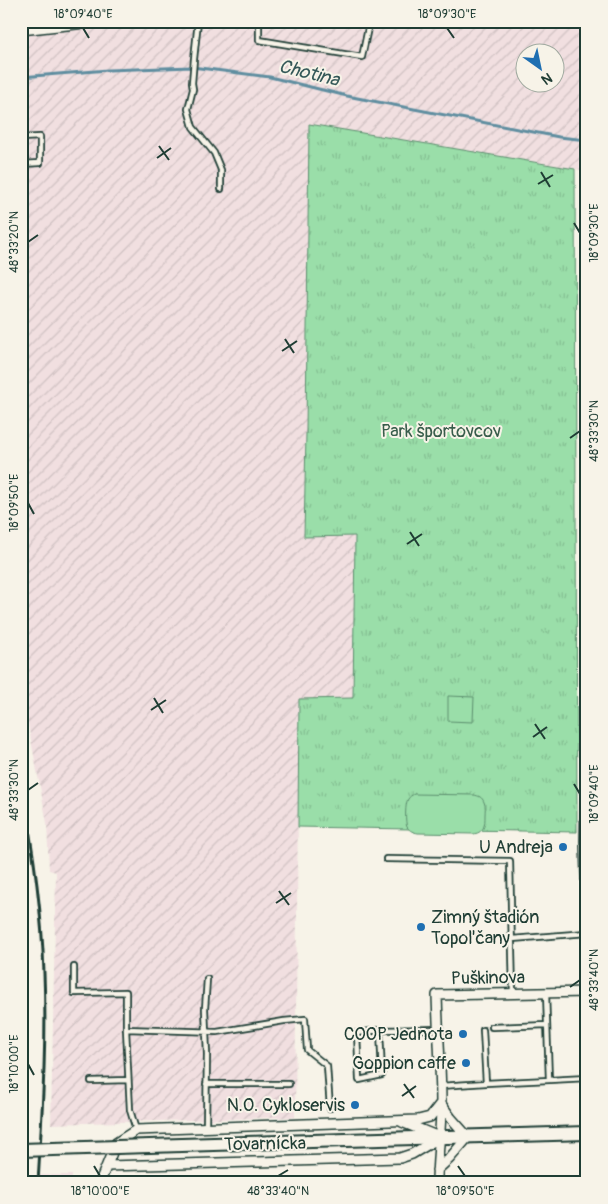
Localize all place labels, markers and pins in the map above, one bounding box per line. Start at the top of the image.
place label: U Andreja [479,836,553,859]
marker: U Andreja [557,841,569,853]
place label: Zimný štadión Topoľčany [431,906,540,950]
marker: Zimný štadión Topoľčany [415,921,427,933]
place label: COOP Jednota [344,1023,453,1046]
marker: COOP Jednota [457,1028,469,1040]
place label: Goppion caffe [352,1052,456,1075]
marker: Goppion caffe [460,1057,472,1069]
place label: N.O. Cykloservis [227,1094,345,1117]
marker: N.O. Cykloservis [349,1099,361,1111]

